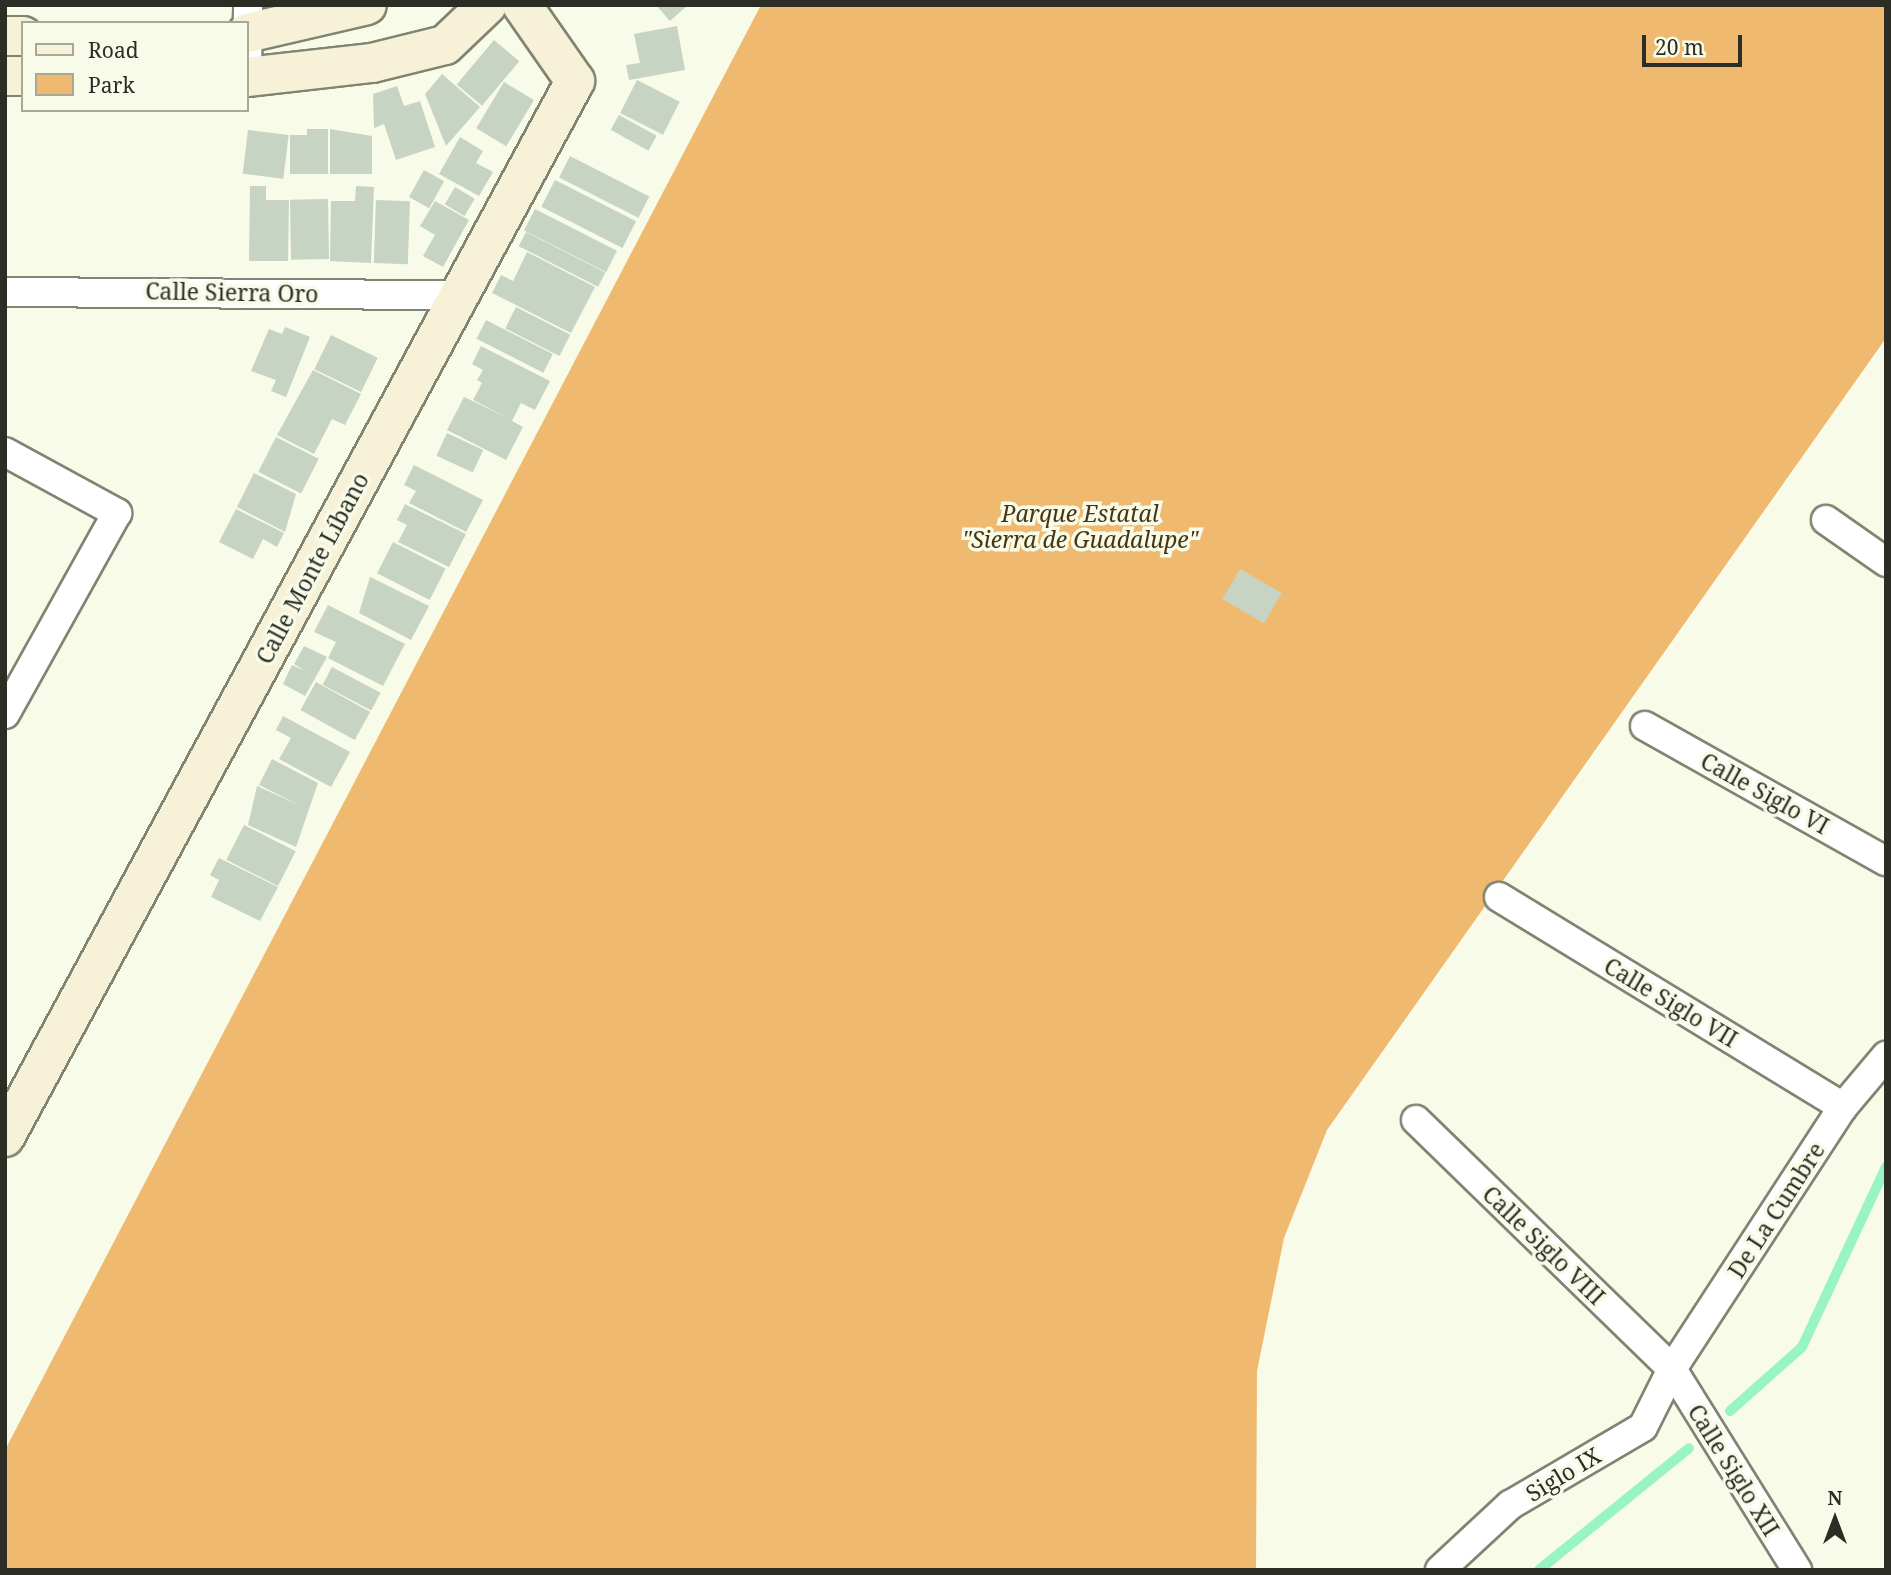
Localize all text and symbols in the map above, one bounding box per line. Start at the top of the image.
legend [21,21,248,112]
scale bar [1646,21,1746,65]
text: 20 m [1655,33,1704,61]
text: Road [88,36,139,64]
text: Park [88,71,135,99]
street label: Calle Sierra Oro [145,277,319,307]
street label: Calle Monte Líbano [250,468,374,668]
park label: Parque Estatal "Sierra de Guadalupe" [962,499,1198,553]
street label: Calle Siglo VI [1696,746,1834,840]
street label: Calle Siglo VII [1599,951,1743,1053]
street label: De La Cumbre [1722,1137,1830,1283]
street label: Calle Siglo VIII [1477,1180,1611,1310]
street label: Calle Siglo XII [1682,1399,1786,1541]
street label: Siglo IX [1521,1441,1605,1507]
north arrow [1800,1484,1870,1554]
text: N [1828,1485,1842,1511]

